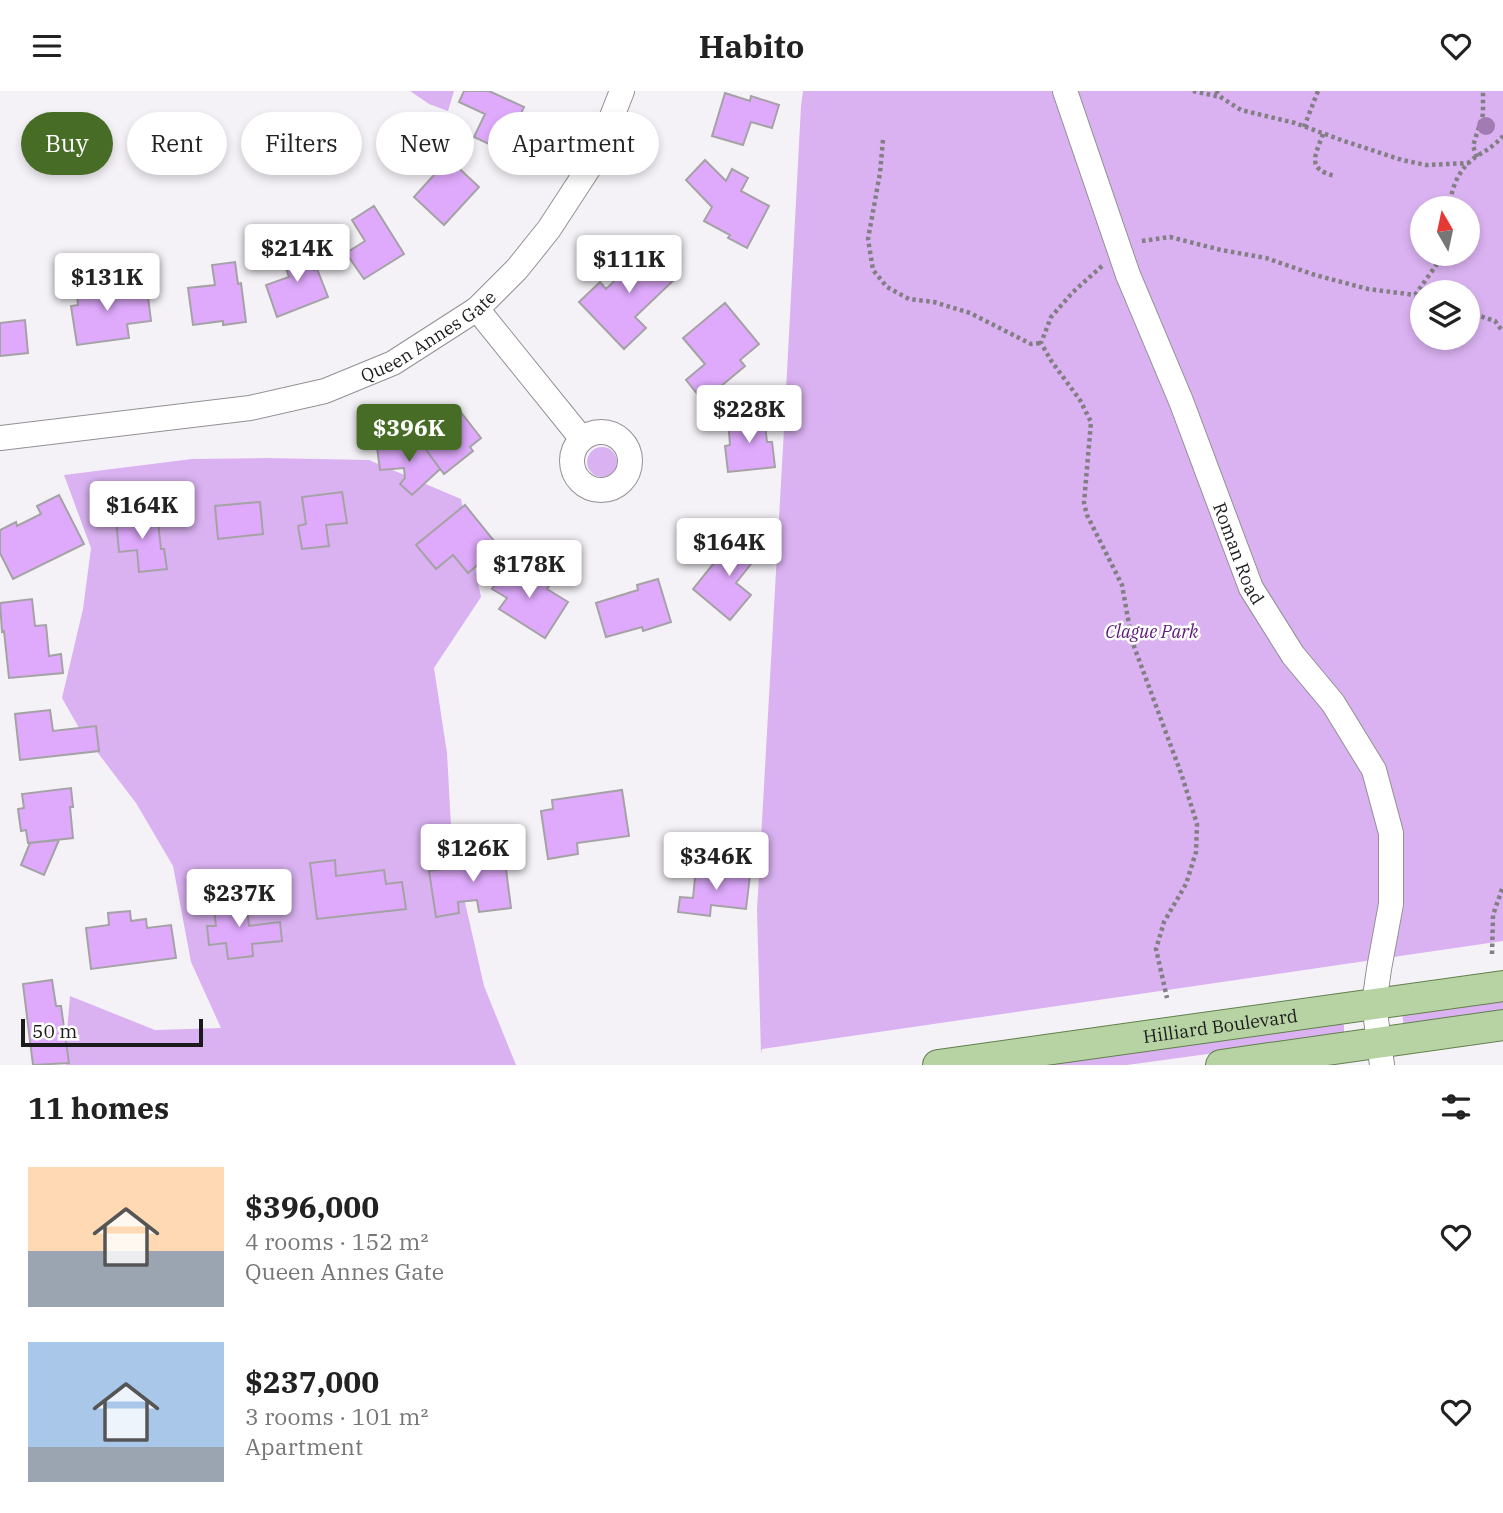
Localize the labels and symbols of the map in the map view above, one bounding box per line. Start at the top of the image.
north arrow [1410,196,1480,266]
pin: $214K [248,225,346,284]
pin: $111K [580,235,678,295]
pin: $131K [58,253,156,313]
street label: Queen Annes Gate [357,285,501,387]
pin: $228K [700,385,798,445]
pin: $396K [360,405,458,464]
pin: $164K [93,482,191,541]
street label: Roman Road [1208,499,1270,609]
pin: $164K [680,519,778,578]
pin: $178K [480,540,578,600]
park label: Clague Park [1105,620,1199,643]
pin: $126K [424,825,522,884]
pin: $346K [667,833,765,892]
pin: $237K [190,869,288,929]
street label: Hilliard Boulevard [1141,1003,1299,1048]
scale bar [21,1016,203,1048]

